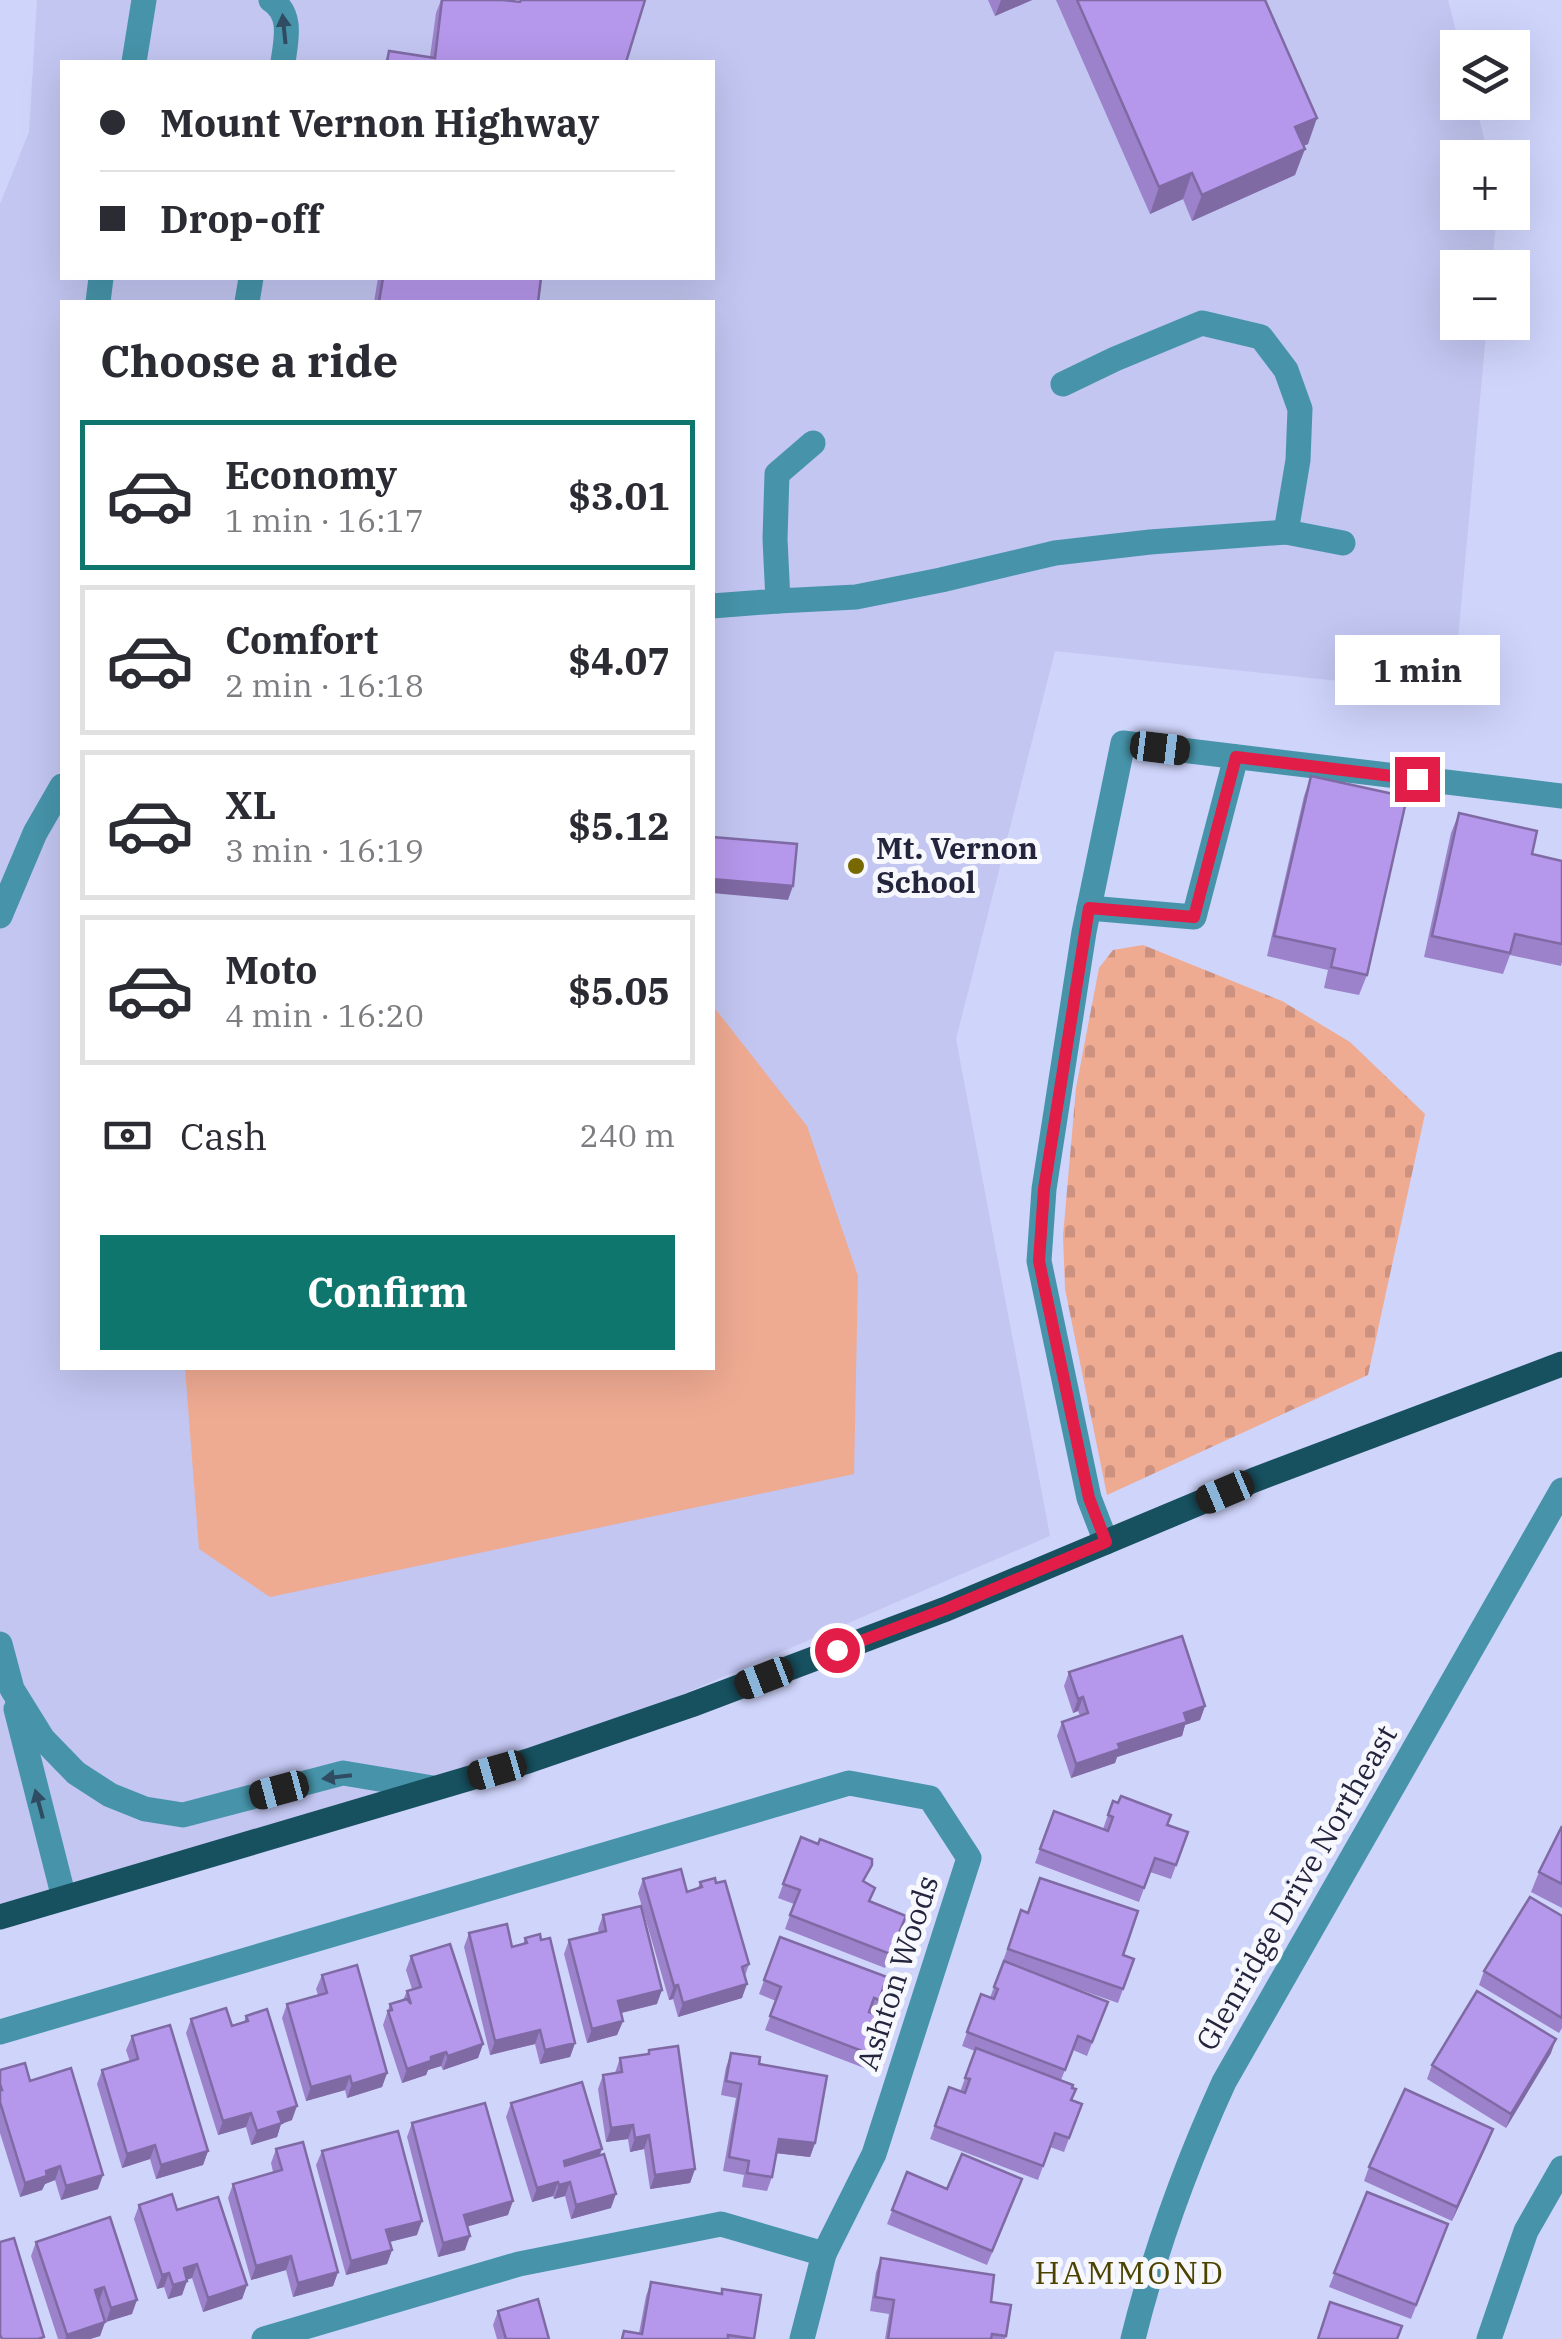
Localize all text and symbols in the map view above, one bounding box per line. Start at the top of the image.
one-way arrow [275,13,291,44]
map controls [1440,30,1530,340]
button: layers [1440,30,1530,120]
text: Mount Vernon Highway [160,98,599,147]
button: + [1440,140,1530,230]
text: Drop-off [160,194,322,243]
button: − [1440,250,1530,340]
text: Choose a ride [100,331,398,389]
icon: car [105,450,195,540]
text: Economy [225,450,397,499]
text: $3.01 [568,471,670,520]
text: 1 min · 16:17 [225,499,424,541]
icon: car [105,615,195,705]
text: Comfort [225,615,378,664]
callout: 1 min [1334,634,1500,704]
text: $4.07 [568,636,670,685]
text: 1 min [1373,649,1462,691]
text: 2 min · 16:18 [225,664,424,706]
car [1128,729,1192,767]
route end [1395,757,1440,802]
icon: car [105,780,195,870]
text: XL [225,780,276,829]
text: $5.12 [568,801,670,850]
place label: Mt. Vernon School [876,828,1038,901]
text: 3 min · 16:19 [225,829,424,871]
marker: Mt. Vernon School [845,855,867,877]
icon: car [105,945,195,1035]
text: Moto [225,945,317,994]
text: $5.05 [568,966,670,1015]
text: 4 min · 16:20 [225,994,424,1036]
icon: cash [100,1108,155,1163]
text: Cash [180,1111,267,1160]
text: 240 m [579,1114,675,1156]
button: Confirm [100,1235,675,1350]
car [1192,1466,1258,1518]
route start [815,1628,860,1673]
car [731,1653,797,1703]
street label: Glenridge Drive Northeast [1186,1717,1405,2057]
car [464,1747,530,1793]
car [246,1768,312,1812]
one-way arrow [321,1769,352,1785]
one-way arrow [31,1788,47,1819]
street label: Ashton Woods [847,1870,946,2075]
district label: HAMMOND [1035,2251,1225,2293]

